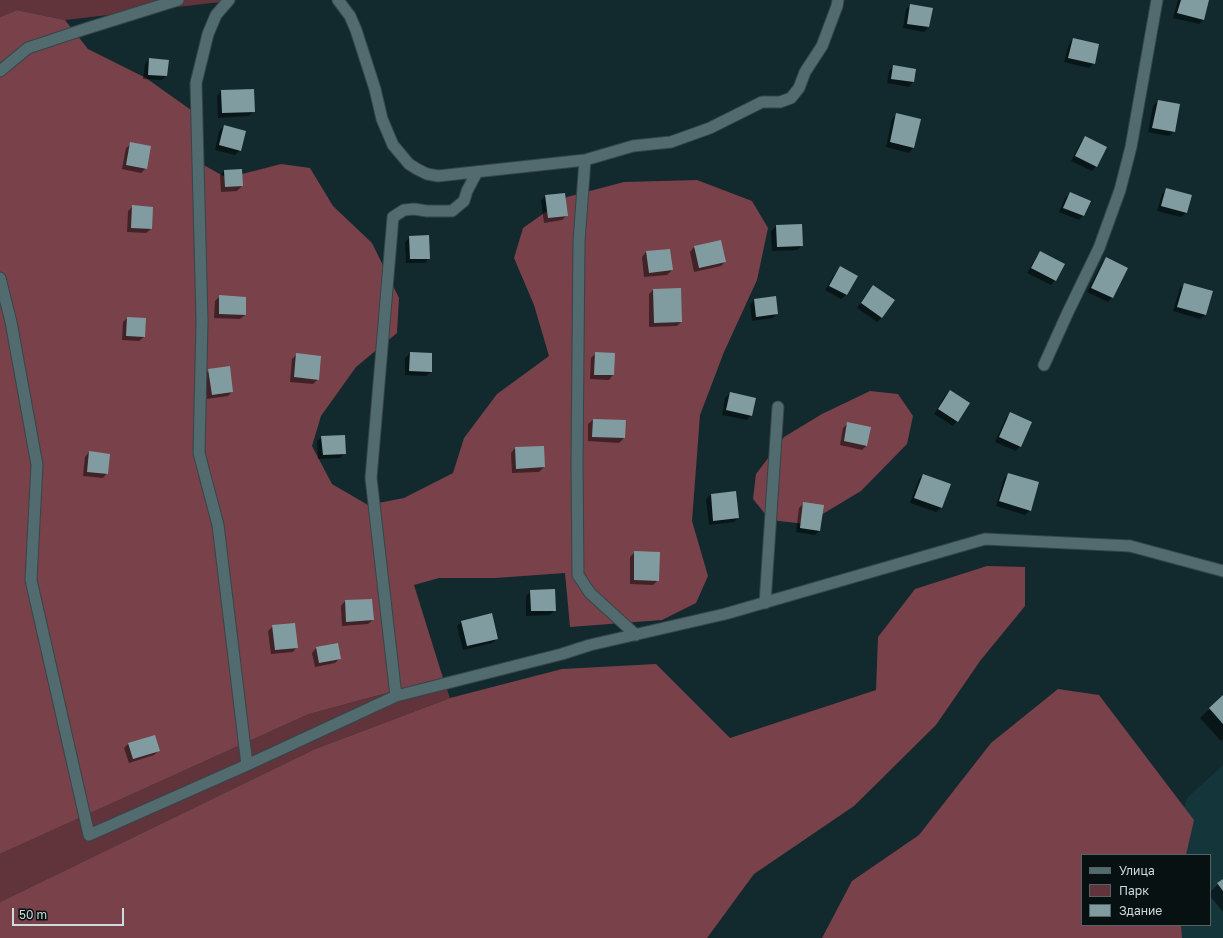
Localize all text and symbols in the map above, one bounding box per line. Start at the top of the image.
legend [1081,854,1211,926]
text: Улица [1119,863,1155,878]
text: Парк [1119,883,1149,898]
scale bar [14,900,126,926]
text: Здание [1119,903,1162,918]
text: 50 m [19,907,47,922]

